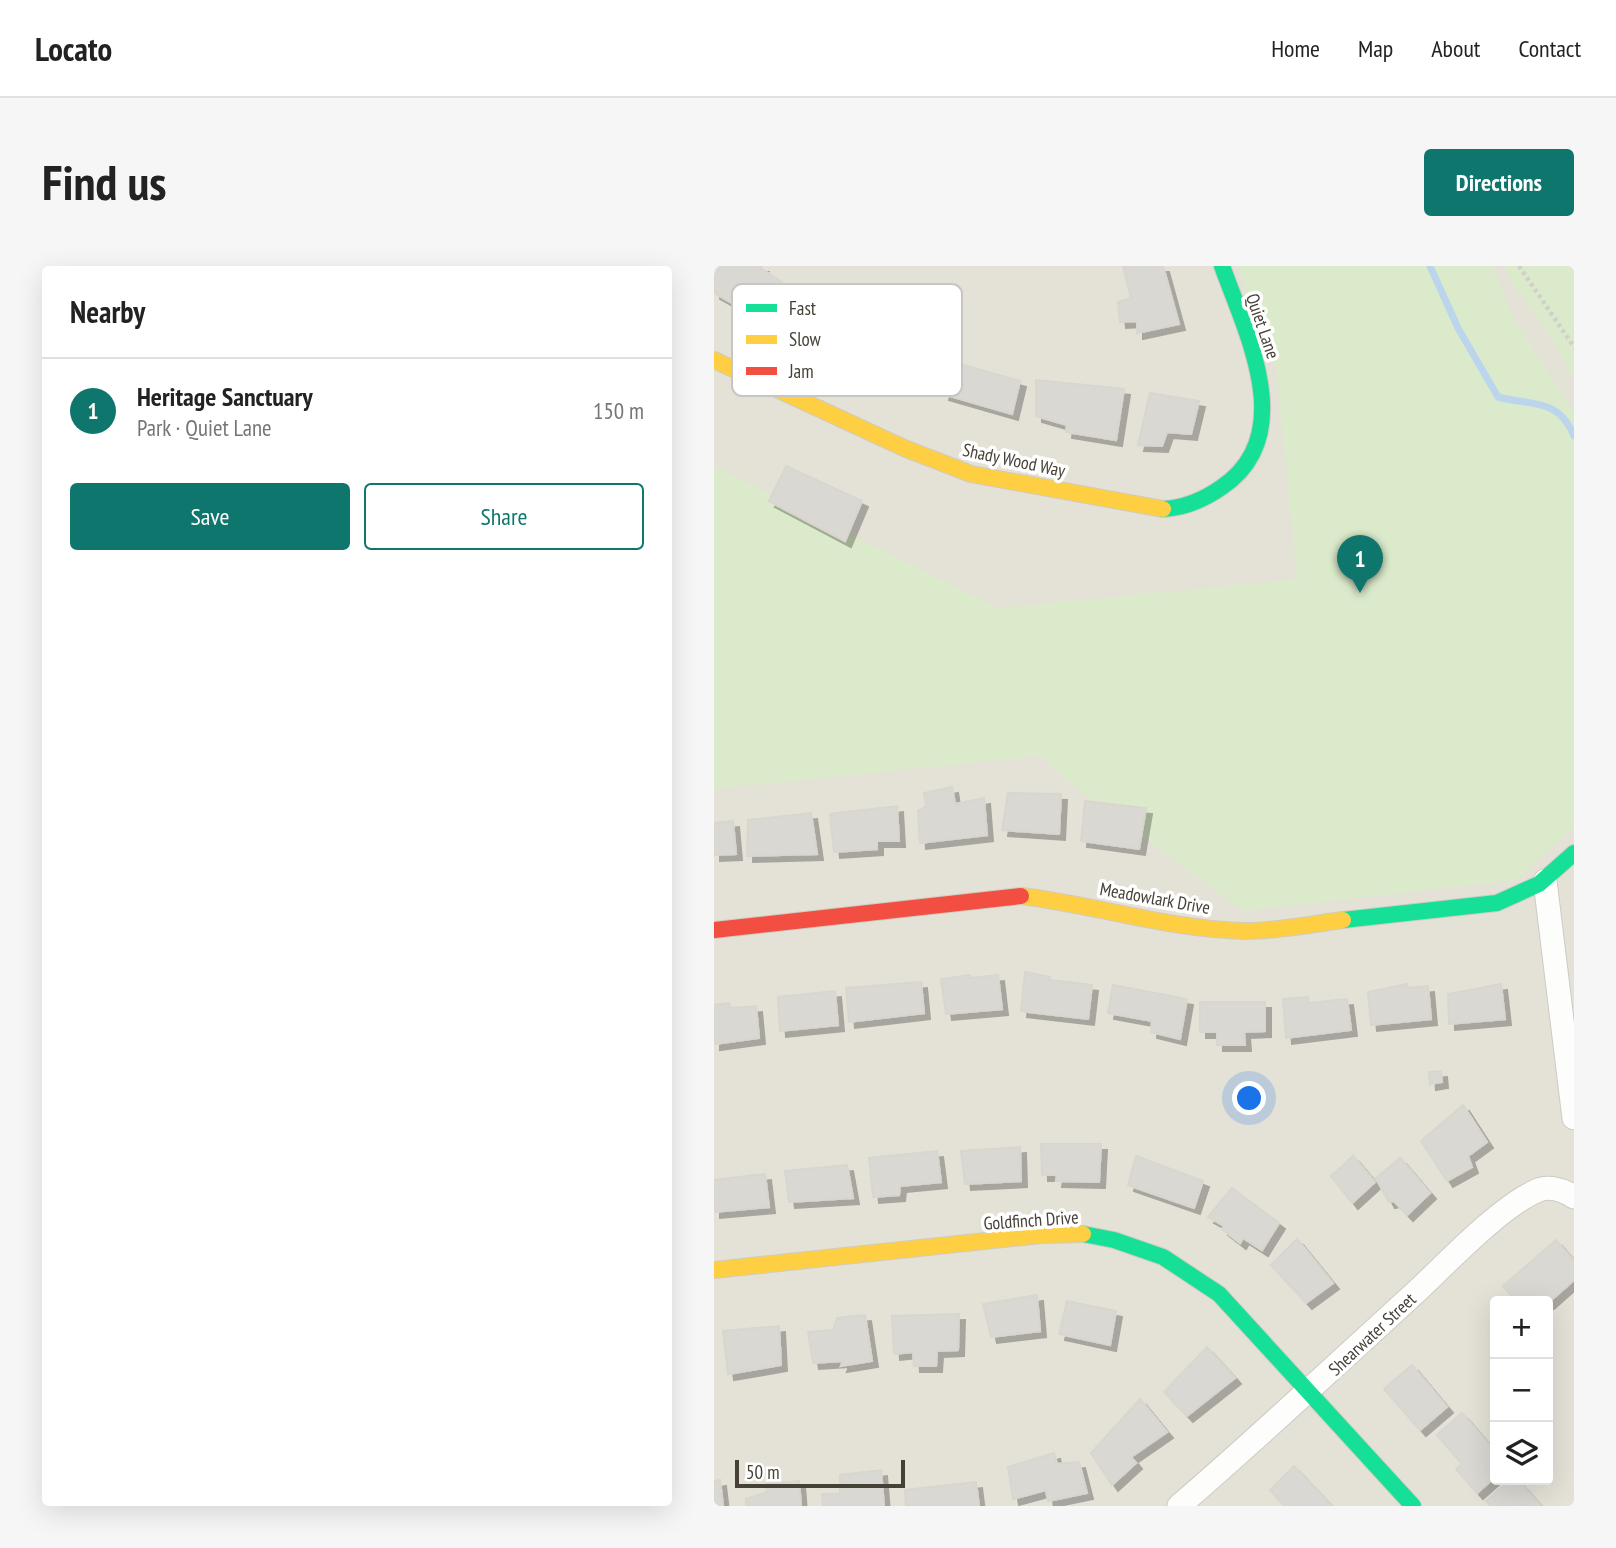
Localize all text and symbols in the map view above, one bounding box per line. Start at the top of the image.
text: Locato [35,27,112,70]
text: Home [1271,33,1320,64]
text: Map [1358,33,1393,64]
text: About [1431,33,1480,64]
text: Contact [1518,33,1581,64]
button: Directions [1424,149,1574,216]
text: Find us [42,150,166,214]
legend [732,284,962,396]
street label: Quiet Lane [1241,290,1285,362]
text: Nearby [70,292,145,331]
text: Fast [789,296,817,320]
text: Slow [789,327,822,351]
text: Jam [788,359,814,383]
text: Heritage Sanctuary [137,380,313,413]
text: 1 [88,396,99,425]
text: 150 m [593,396,644,425]
text: Park · Quiet Lane [137,413,272,442]
street label: Shady Wood Way [961,438,1068,482]
button: Save [70,483,350,550]
button: Share [364,483,644,550]
pin: 1 [1337,535,1383,593]
street label: Meadowlark Drive [1098,877,1212,919]
your location [1232,1081,1266,1115]
street label: Goldfinch Drive [983,1205,1079,1235]
street label: Shearwater Street [1323,1288,1421,1380]
map controls [1490,1296,1553,1485]
button: + [1490,1296,1553,1359]
button: − [1490,1359,1553,1422]
button: layers [1490,1422,1553,1485]
scale bar [735,1457,905,1489]
text: 50 m [746,1460,780,1484]

